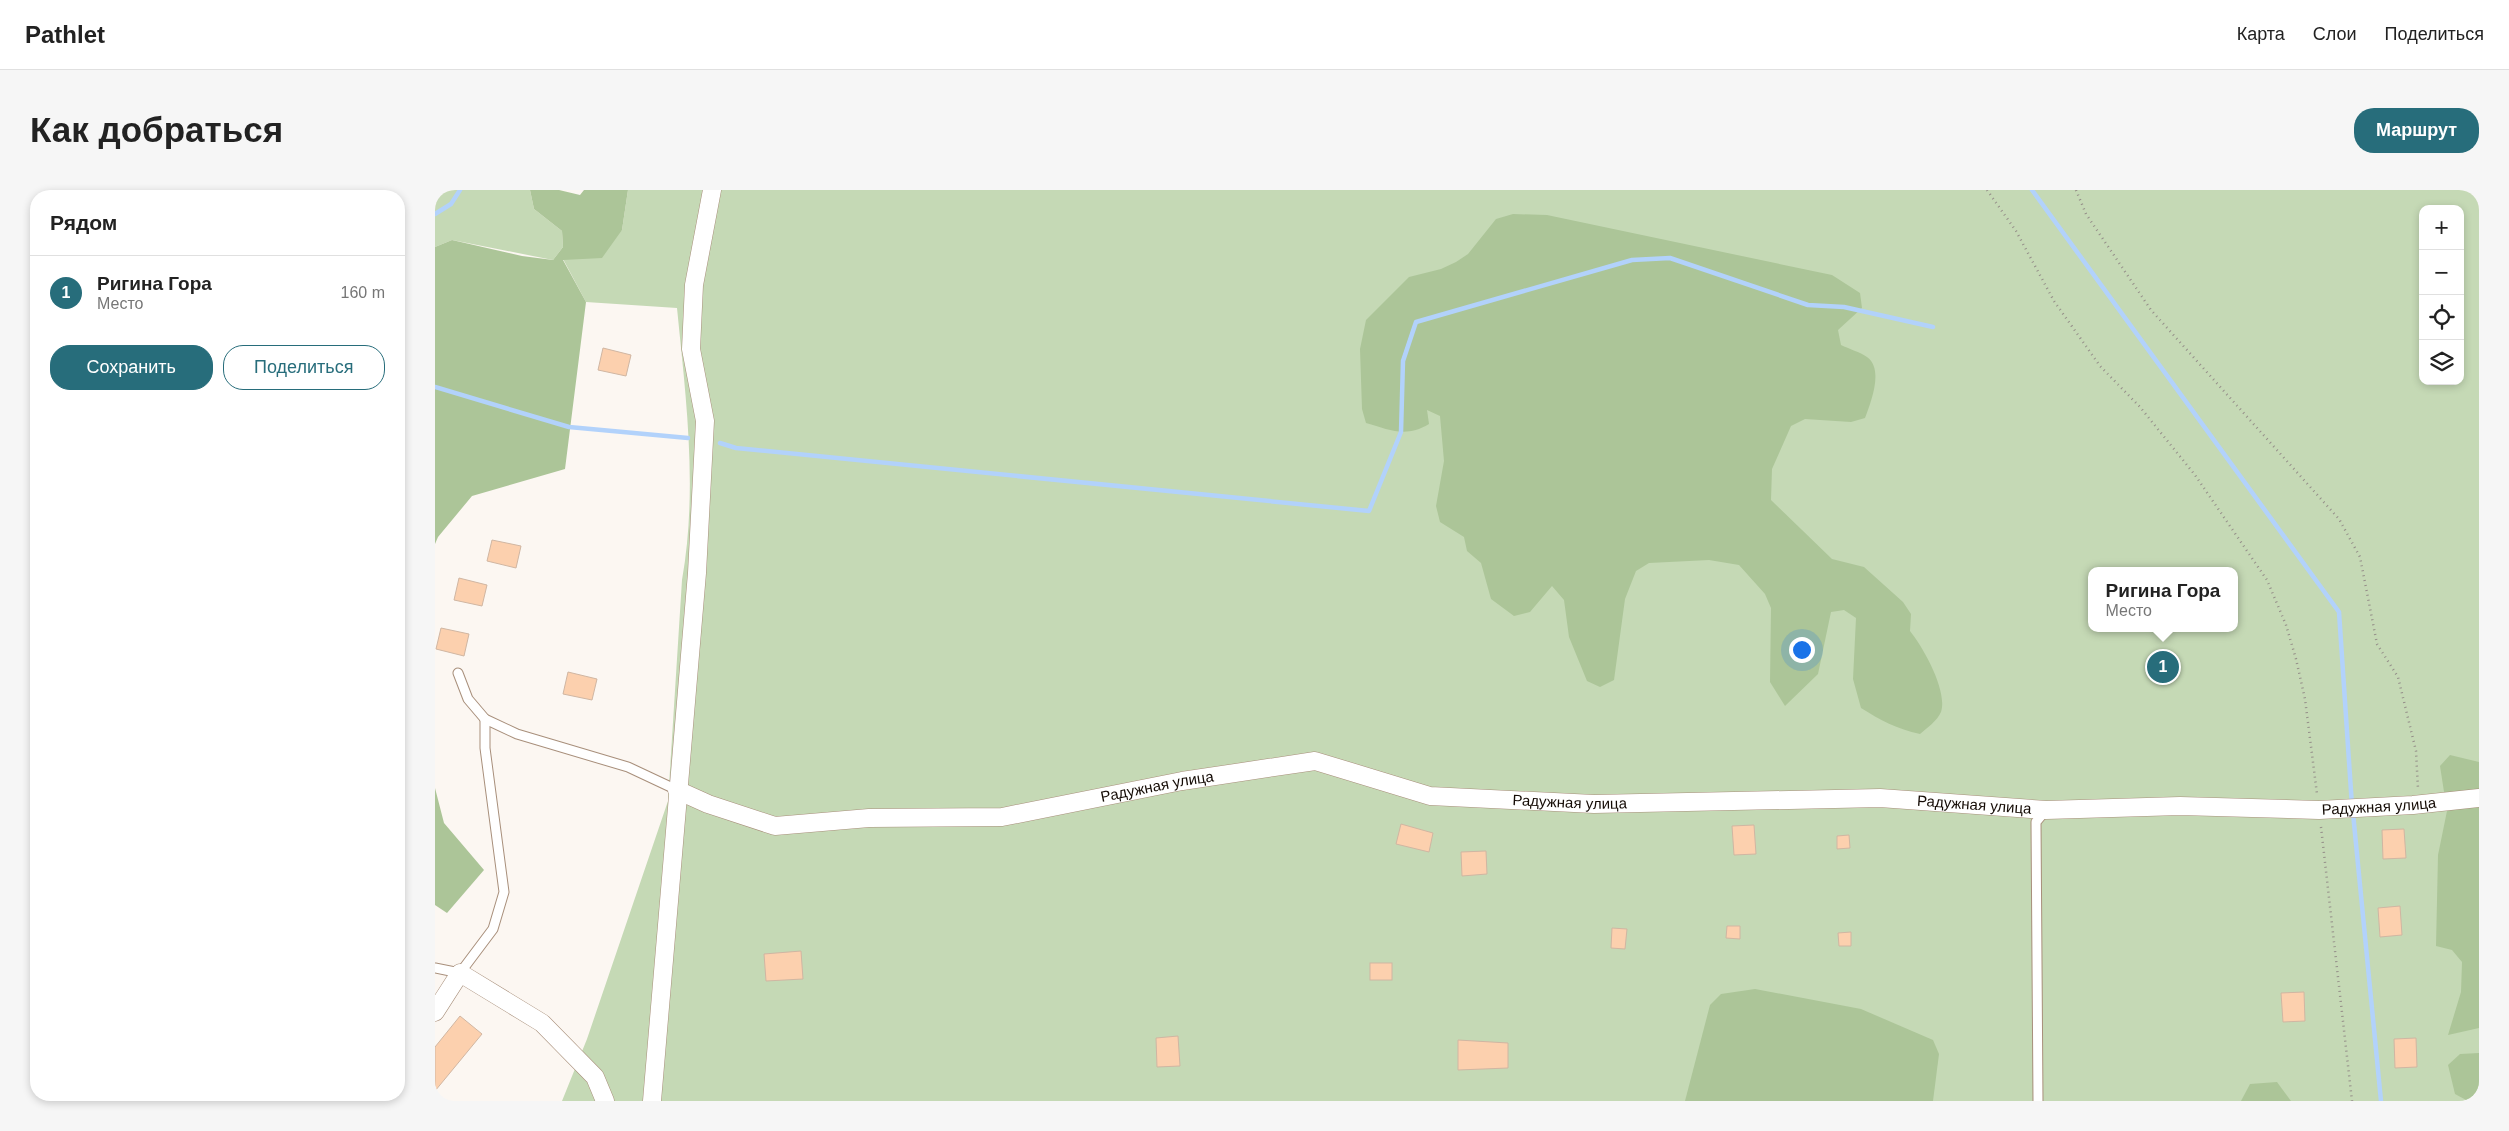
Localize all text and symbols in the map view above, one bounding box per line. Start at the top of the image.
text: Pathlet [25,21,105,48]
text: Карта [2237,24,2285,44]
text: Слои [2313,24,2357,44]
text: Поделиться [2385,24,2484,44]
button: Маршрут [2354,108,2479,153]
text: Как добраться [30,110,283,149]
map controls [2419,205,2464,385]
button: + [2419,205,2464,250]
text: Рядом [50,211,117,234]
button: − [2419,250,2464,295]
text: Ригина Гора [97,273,212,294]
text: 1 [62,284,70,301]
text: 160 m [341,284,385,301]
text: Место [97,295,143,312]
button: locate [2419,295,2464,340]
button: layers [2419,340,2464,385]
button: Сохранить [50,345,213,390]
button: Поделиться [223,345,385,390]
popup [2088,567,2238,632]
text: Ригина Гора [2106,580,2220,601]
text: Место [2106,602,2152,619]
your location [1789,637,1815,663]
pin: 1 [2147,648,2179,686]
street label: Радужная улица [1099,767,1215,805]
street label: Радужная улица [1512,791,1628,812]
street label: Радужная улица [1917,792,2033,817]
street label: Радужная улица [2321,794,2438,818]

